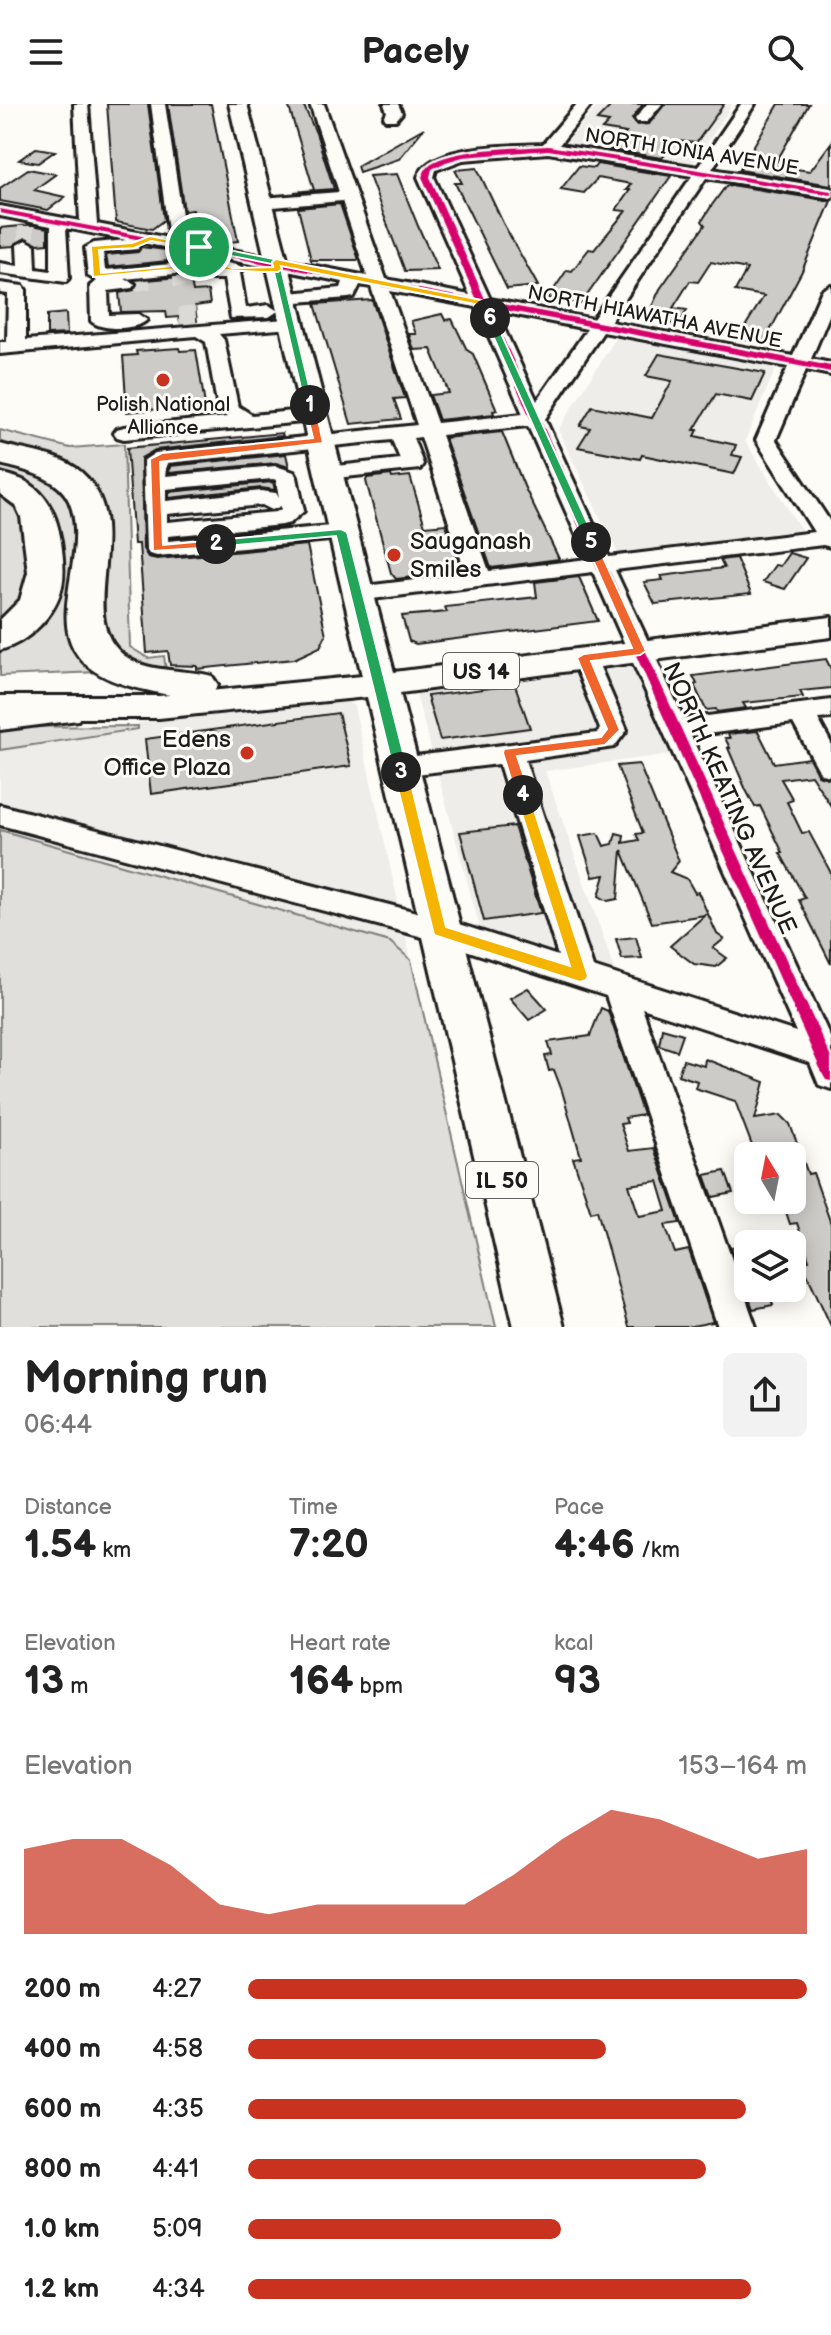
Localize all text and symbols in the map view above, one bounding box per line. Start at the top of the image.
icon: menu [24,30,68,74]
icon: search [763,30,807,74]
text: Pacely [362,31,469,74]
street label: NORTH IONIA AVENUE [583,123,800,181]
pin [165,213,233,281]
icon: arrive [177,225,221,269]
street label: NORTH HIAWATHA AVENUE [526,281,784,353]
pin: 6 [470,298,510,338]
text: 6 [483,304,497,331]
marker: Polish National Alliance [154,371,172,389]
pin: 1 [290,385,330,425]
text: 1 [305,391,315,418]
place label: Polish National Alliance [96,393,230,440]
pin: 5 [571,522,611,562]
pin: 2 [196,524,236,564]
place label: Sauganash Smiles [410,527,531,584]
text: 5 [585,528,597,555]
text: 2 [209,530,223,557]
marker: Sauganash Smiles [385,546,403,564]
road number: US 14 [443,653,519,689]
street label: NORTH KEATING AVENUE [656,658,803,939]
place label: Edens Office Plaza [104,725,231,782]
marker: Edens Office Plaza [238,744,256,762]
pin: 3 [381,752,421,792]
text: 3 [395,758,407,785]
pin: 4 [503,775,543,815]
text: 4 [517,781,529,808]
north arrow [734,1142,806,1214]
map controls [734,1142,806,1302]
road number: IL 50 [466,1162,538,1198]
button: layers [734,1230,806,1302]
text: Morning run [24,1353,268,1406]
button: share [723,1353,807,1437]
text: 06:44 [24,1410,92,1441]
text: Distance [24,1494,112,1521]
text: Time [289,1494,338,1521]
text: Pace [554,1494,604,1521]
text: 1.54 [24,1521,96,1569]
text: 7:20 [289,1521,369,1569]
text: 4:46 [554,1521,635,1569]
text: km [96,1537,131,1564]
text: /km [635,1537,680,1564]
text: Elevation [24,1630,116,1657]
text: Heart rate [289,1630,391,1657]
text: kcal [554,1630,593,1657]
text: 13 [24,1657,64,1705]
text: 164 [289,1657,354,1705]
text: 93 [554,1657,601,1705]
text: m [64,1673,88,1700]
text: bpm [354,1673,403,1700]
text: Elevation [24,1751,132,1782]
text: 153–164 m [679,1751,807,1782]
text: 200 m [24,1974,101,2005]
text: 4:27 [152,1974,201,2005]
text: 400 m [24,2034,101,2065]
text: 4:58 [152,2034,203,2065]
text: 600 m [24,2094,101,2125]
text: 4:35 [152,2094,204,2125]
text: 800 m [24,2154,101,2185]
text: 4:41 [152,2154,199,2185]
text: 1.0 km [24,2214,100,2245]
text: 5:09 [152,2214,202,2245]
text: 1.2 km [24,2274,99,2305]
text: 4:34 [152,2274,205,2305]

